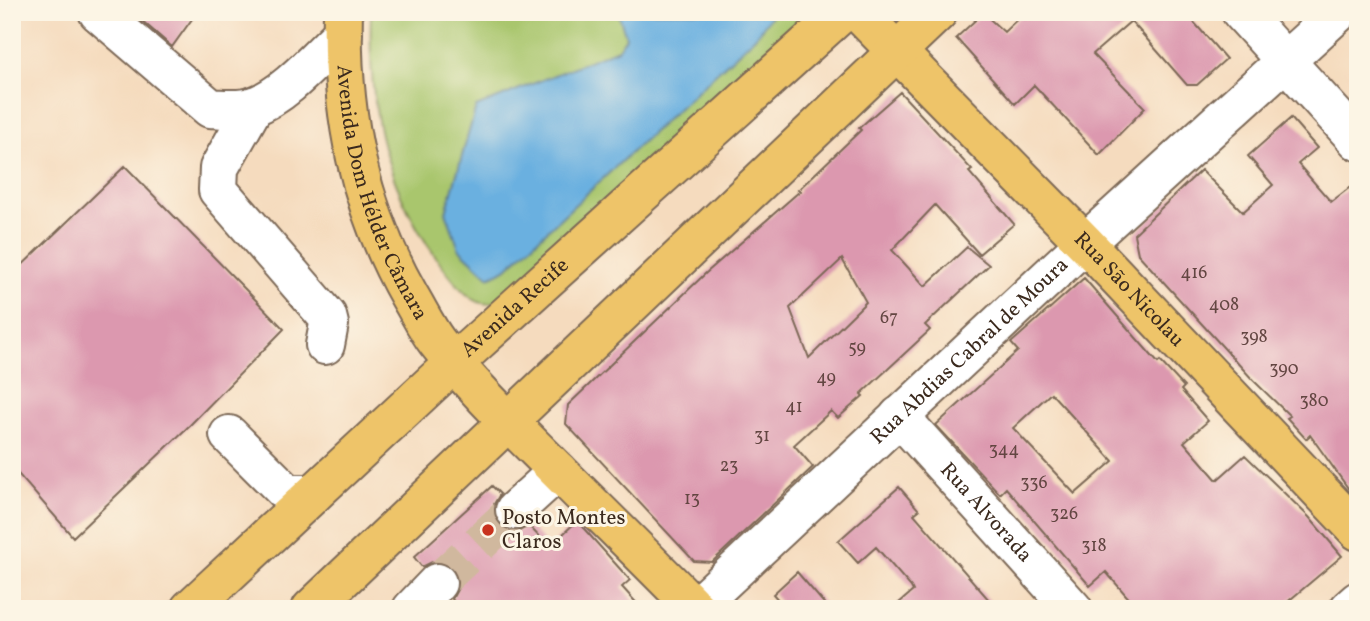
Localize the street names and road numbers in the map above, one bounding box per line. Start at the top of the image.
street label: Avenida Dom Hélder Câmara [329,64,435,325]
street label: Rua São Nicolau [1067,225,1191,354]
street label: Avenida Recife [455,251,575,364]
street label: Rua Abdias Cabral de Moura [864,251,1075,451]
street label: Rua Alvorada [933,456,1039,569]

